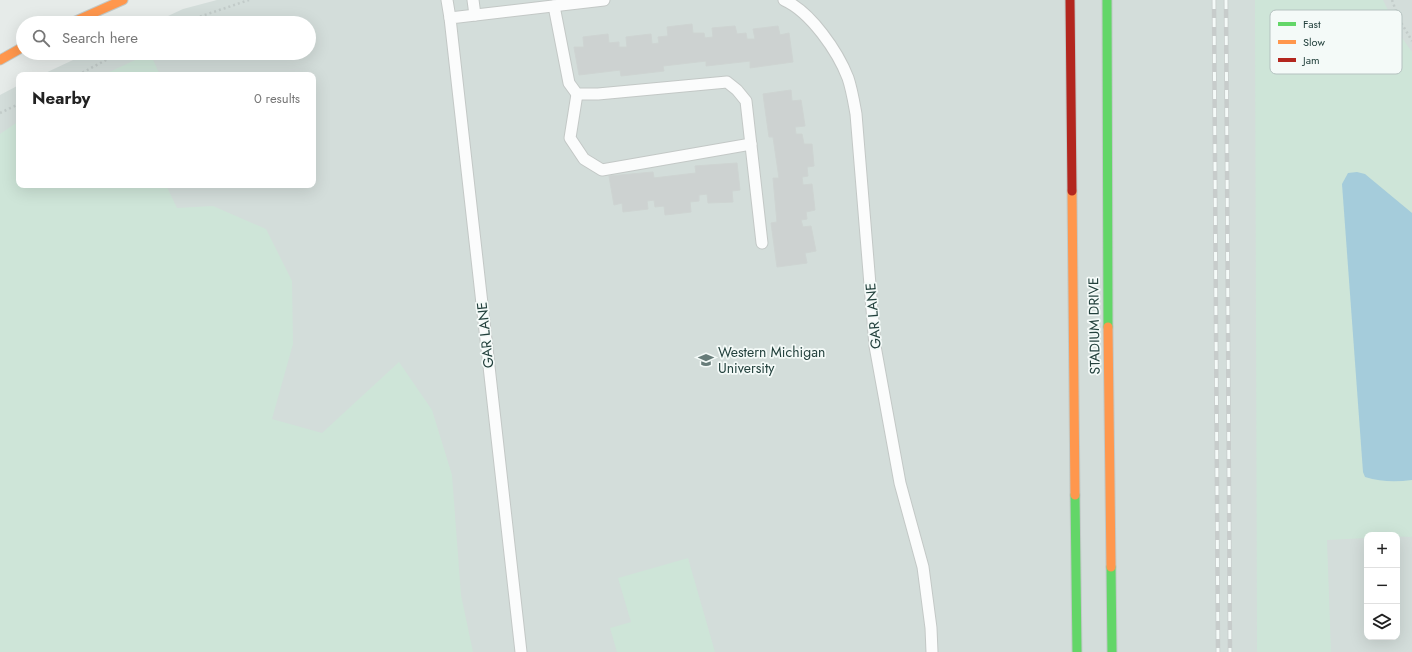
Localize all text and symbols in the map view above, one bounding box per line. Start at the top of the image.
legend [1270,10,1402,74]
search box [16,16,316,60]
text: Fast [1303,16,1321,32]
icon: search [30,27,52,49]
text: Search here [62,27,138,49]
text: Slow [1303,34,1325,50]
text: Jam [1301,52,1320,68]
text: Nearby [32,86,90,110]
text: 0 results [254,89,300,108]
street label: STADIUM DRIVE [1083,277,1105,375]
street label: GAR LANE [860,282,886,350]
street label: GAR LANE [472,301,498,369]
place label: Western Michigan University [718,342,825,378]
school or university icon: Western Michigan University [697,351,715,369]
map controls [1364,532,1400,640]
button: + [1364,532,1400,568]
button: − [1364,568,1400,604]
button: layers [1364,604,1400,640]

